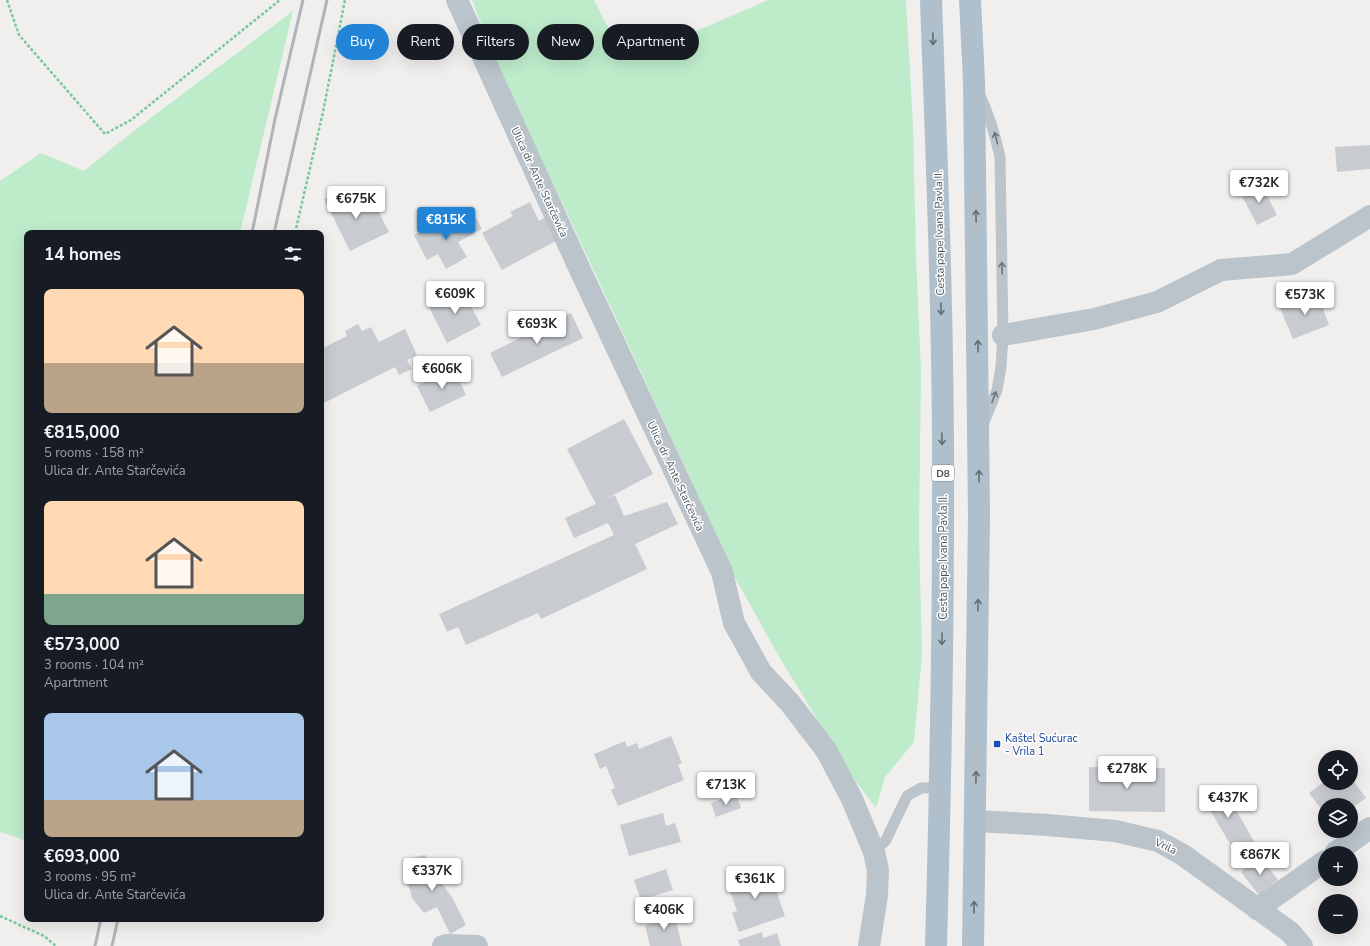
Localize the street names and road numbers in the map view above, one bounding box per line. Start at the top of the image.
street label: Ulica dr. Ante Starčevića [507,125,572,240]
street label: Cesta pape Ivana Pavla II. [931,170,948,296]
street label: Ulica dr. Ante Starčevića [643,419,708,534]
road number: D8 [932,465,954,481]
street label: Cesta pape Ivana Pavla II. [936,494,951,620]
street label: Vrila [1151,834,1179,858]

